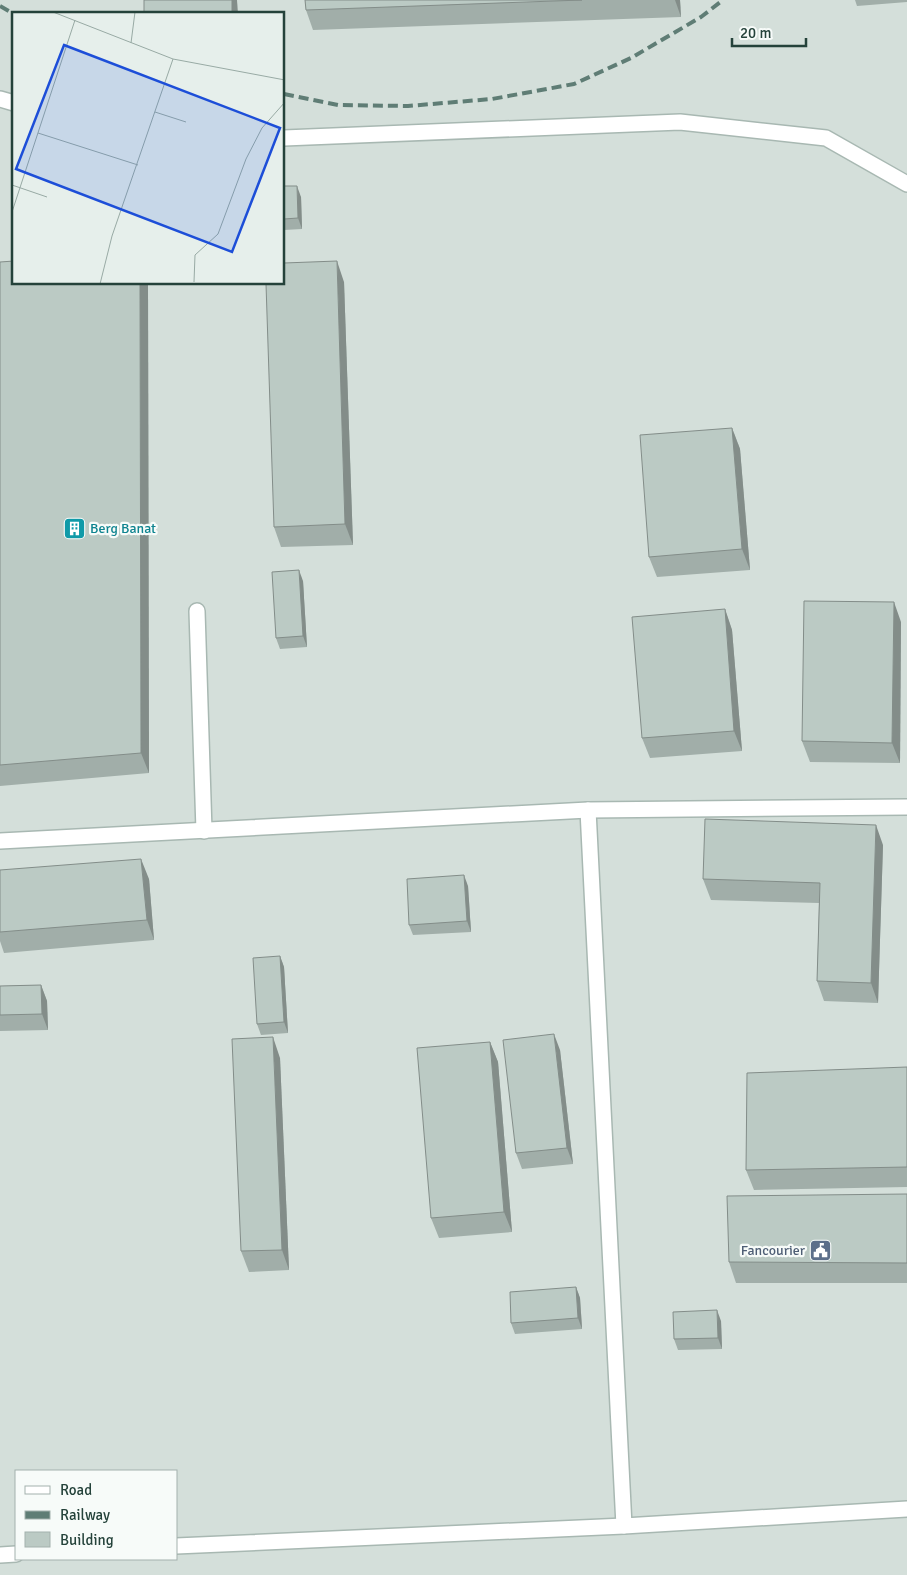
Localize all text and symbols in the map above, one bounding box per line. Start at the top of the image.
inset map [12,12,285,285]
scale bar [732,15,806,47]
text: 20 m [740,24,771,42]
building icon: Berg Banat [62,516,86,540]
place label: Berg Banat [90,520,156,537]
public building icon: Fancourier [809,1238,833,1262]
place label: Fancourier [741,1242,806,1259]
legend [15,1470,178,1560]
text: Road [60,1481,92,1499]
text: Railway [60,1506,110,1524]
text: Building [60,1531,114,1549]

